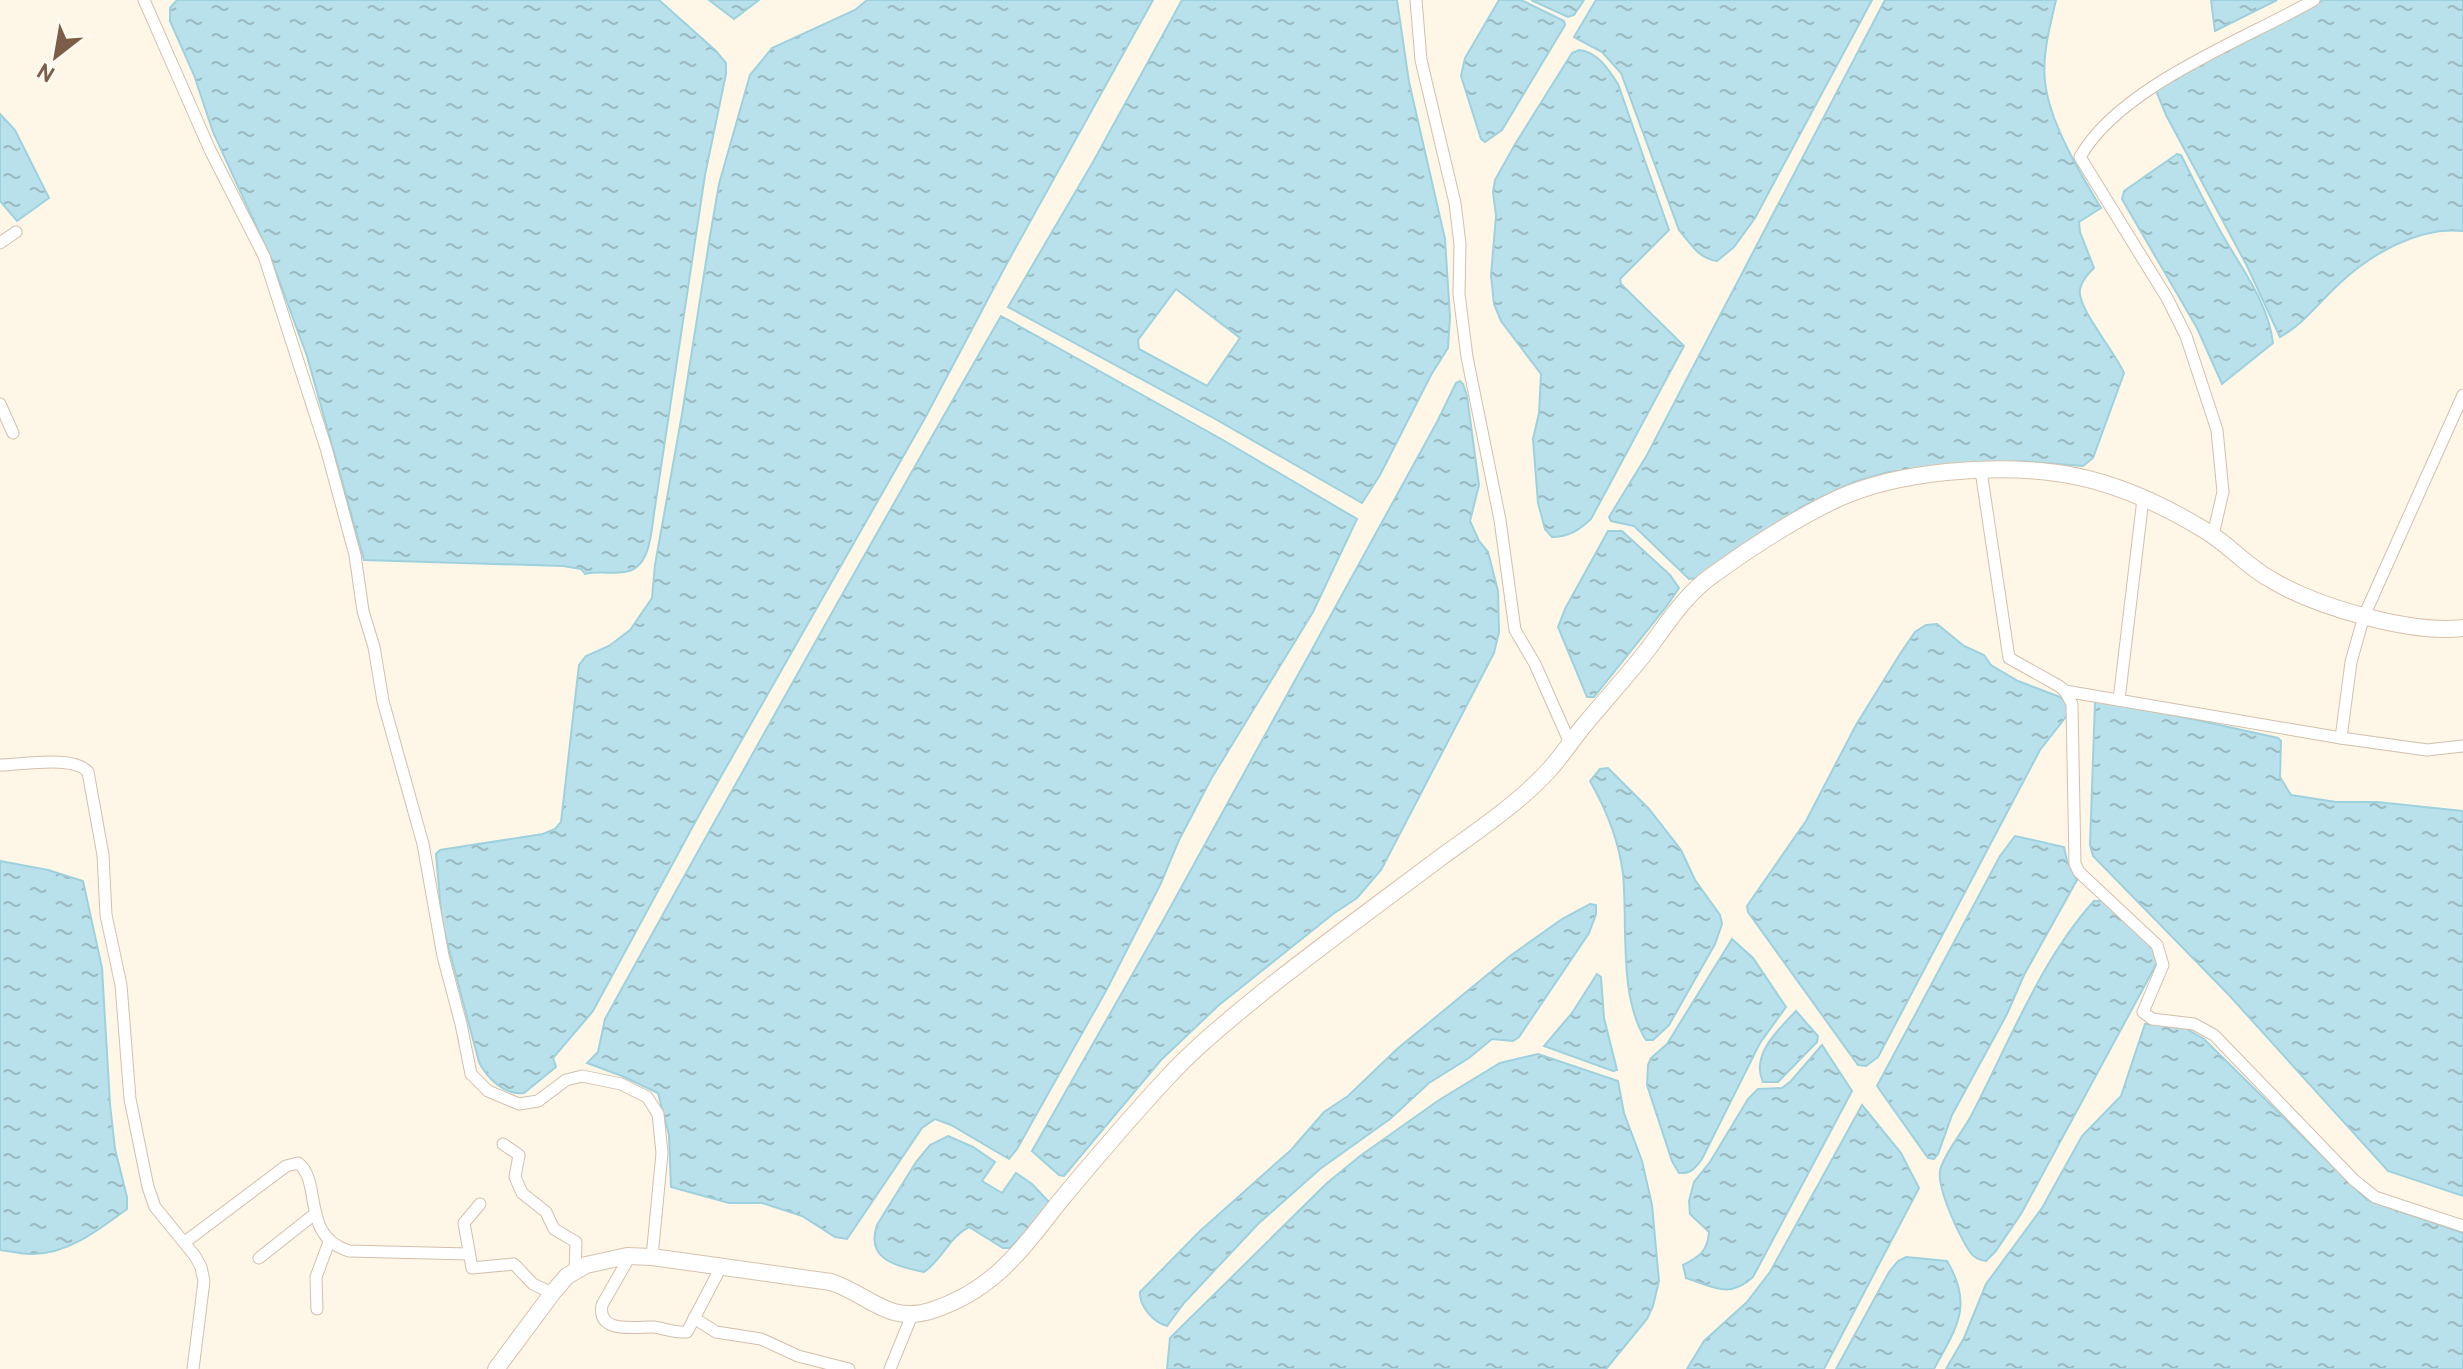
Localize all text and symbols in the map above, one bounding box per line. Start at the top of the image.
north arrow [16,16,96,96]
text: N [33,55,61,87]

